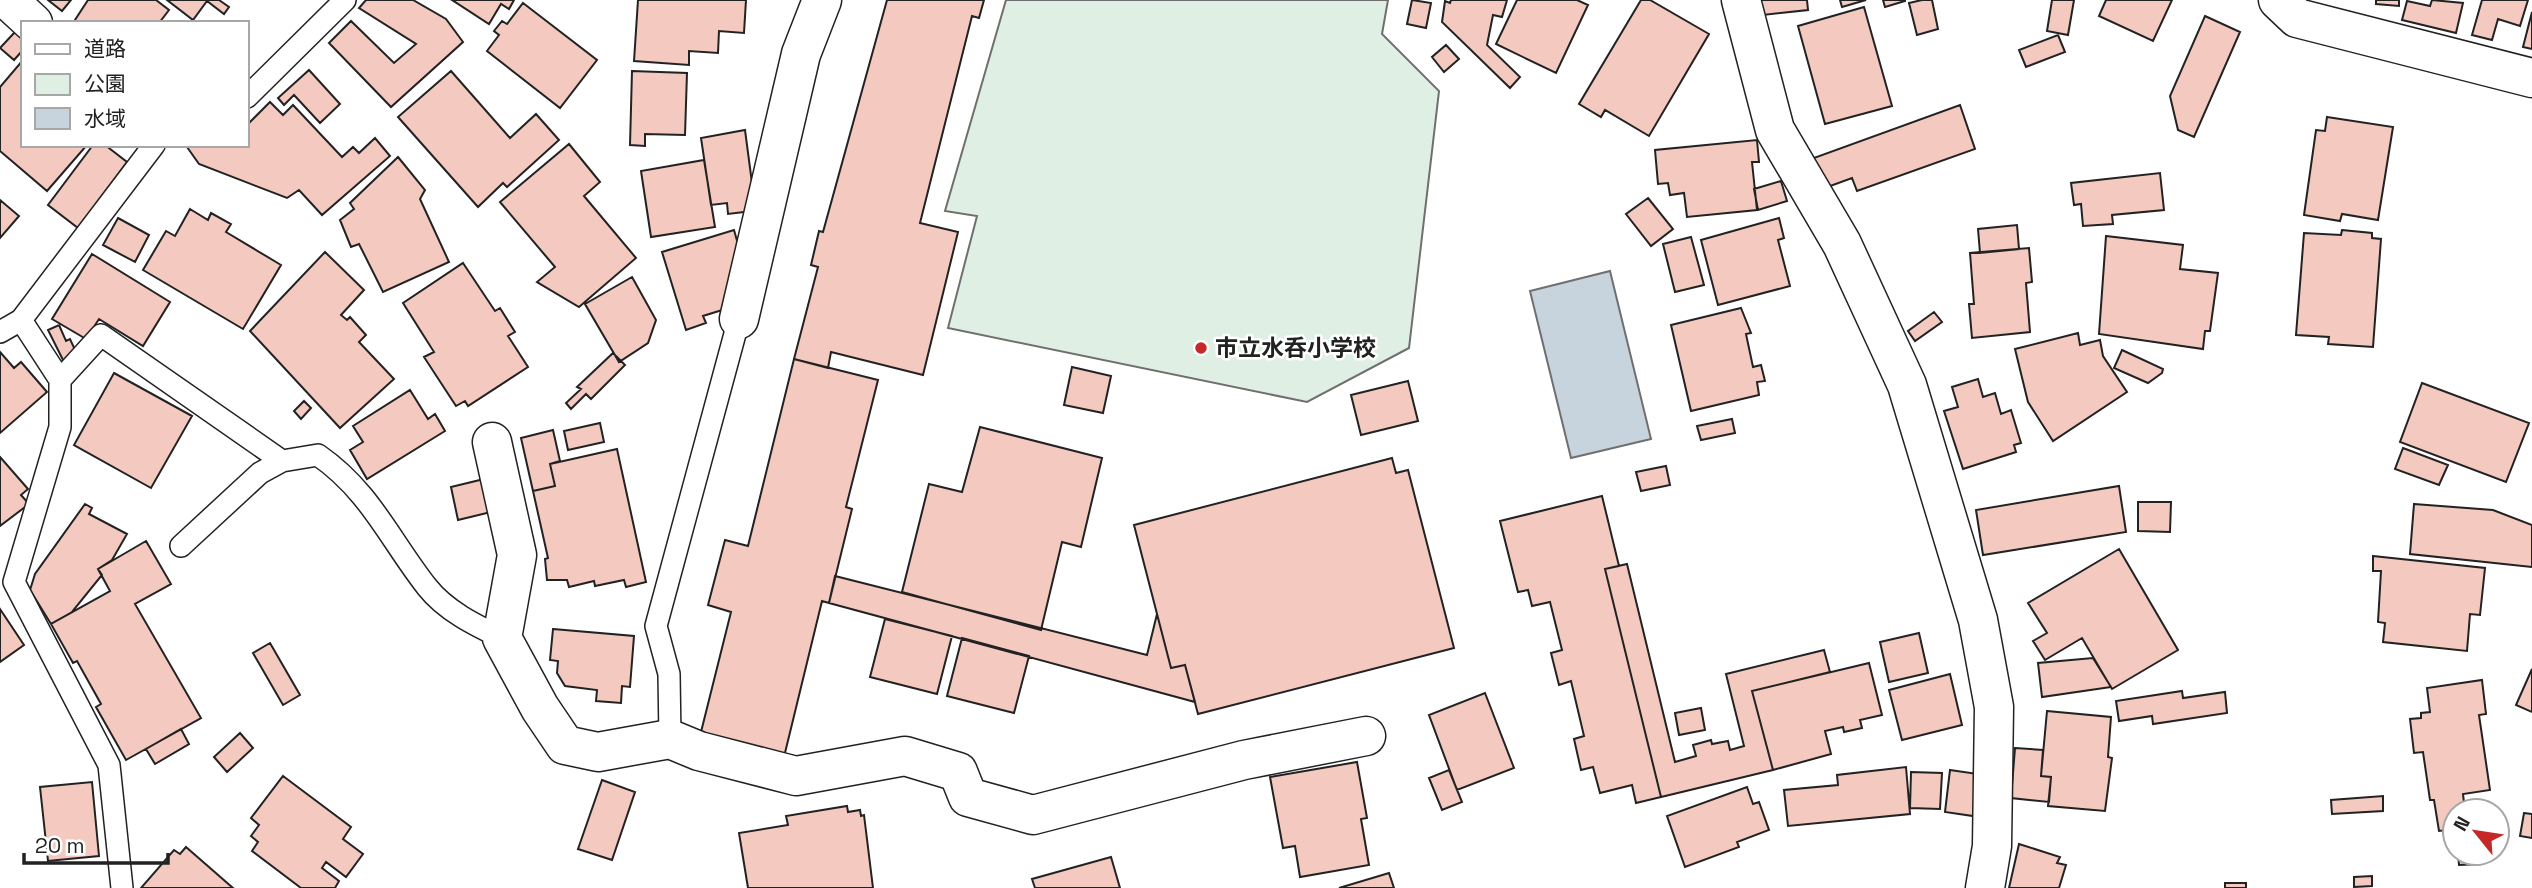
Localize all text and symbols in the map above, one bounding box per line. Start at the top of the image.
legend [21,21,248,147]
text: 道路 [84,35,126,62]
text: 公園 [84,70,126,97]
text: 水域 [84,105,126,132]
place label: 市立水呑小学校 [1215,333,1376,363]
marker: 市立水呑小学校 [1193,340,1209,356]
north arrow [2441,797,2511,867]
text: N [2448,812,2476,836]
scale bar [24,822,168,866]
text: 20 m [35,832,85,859]

